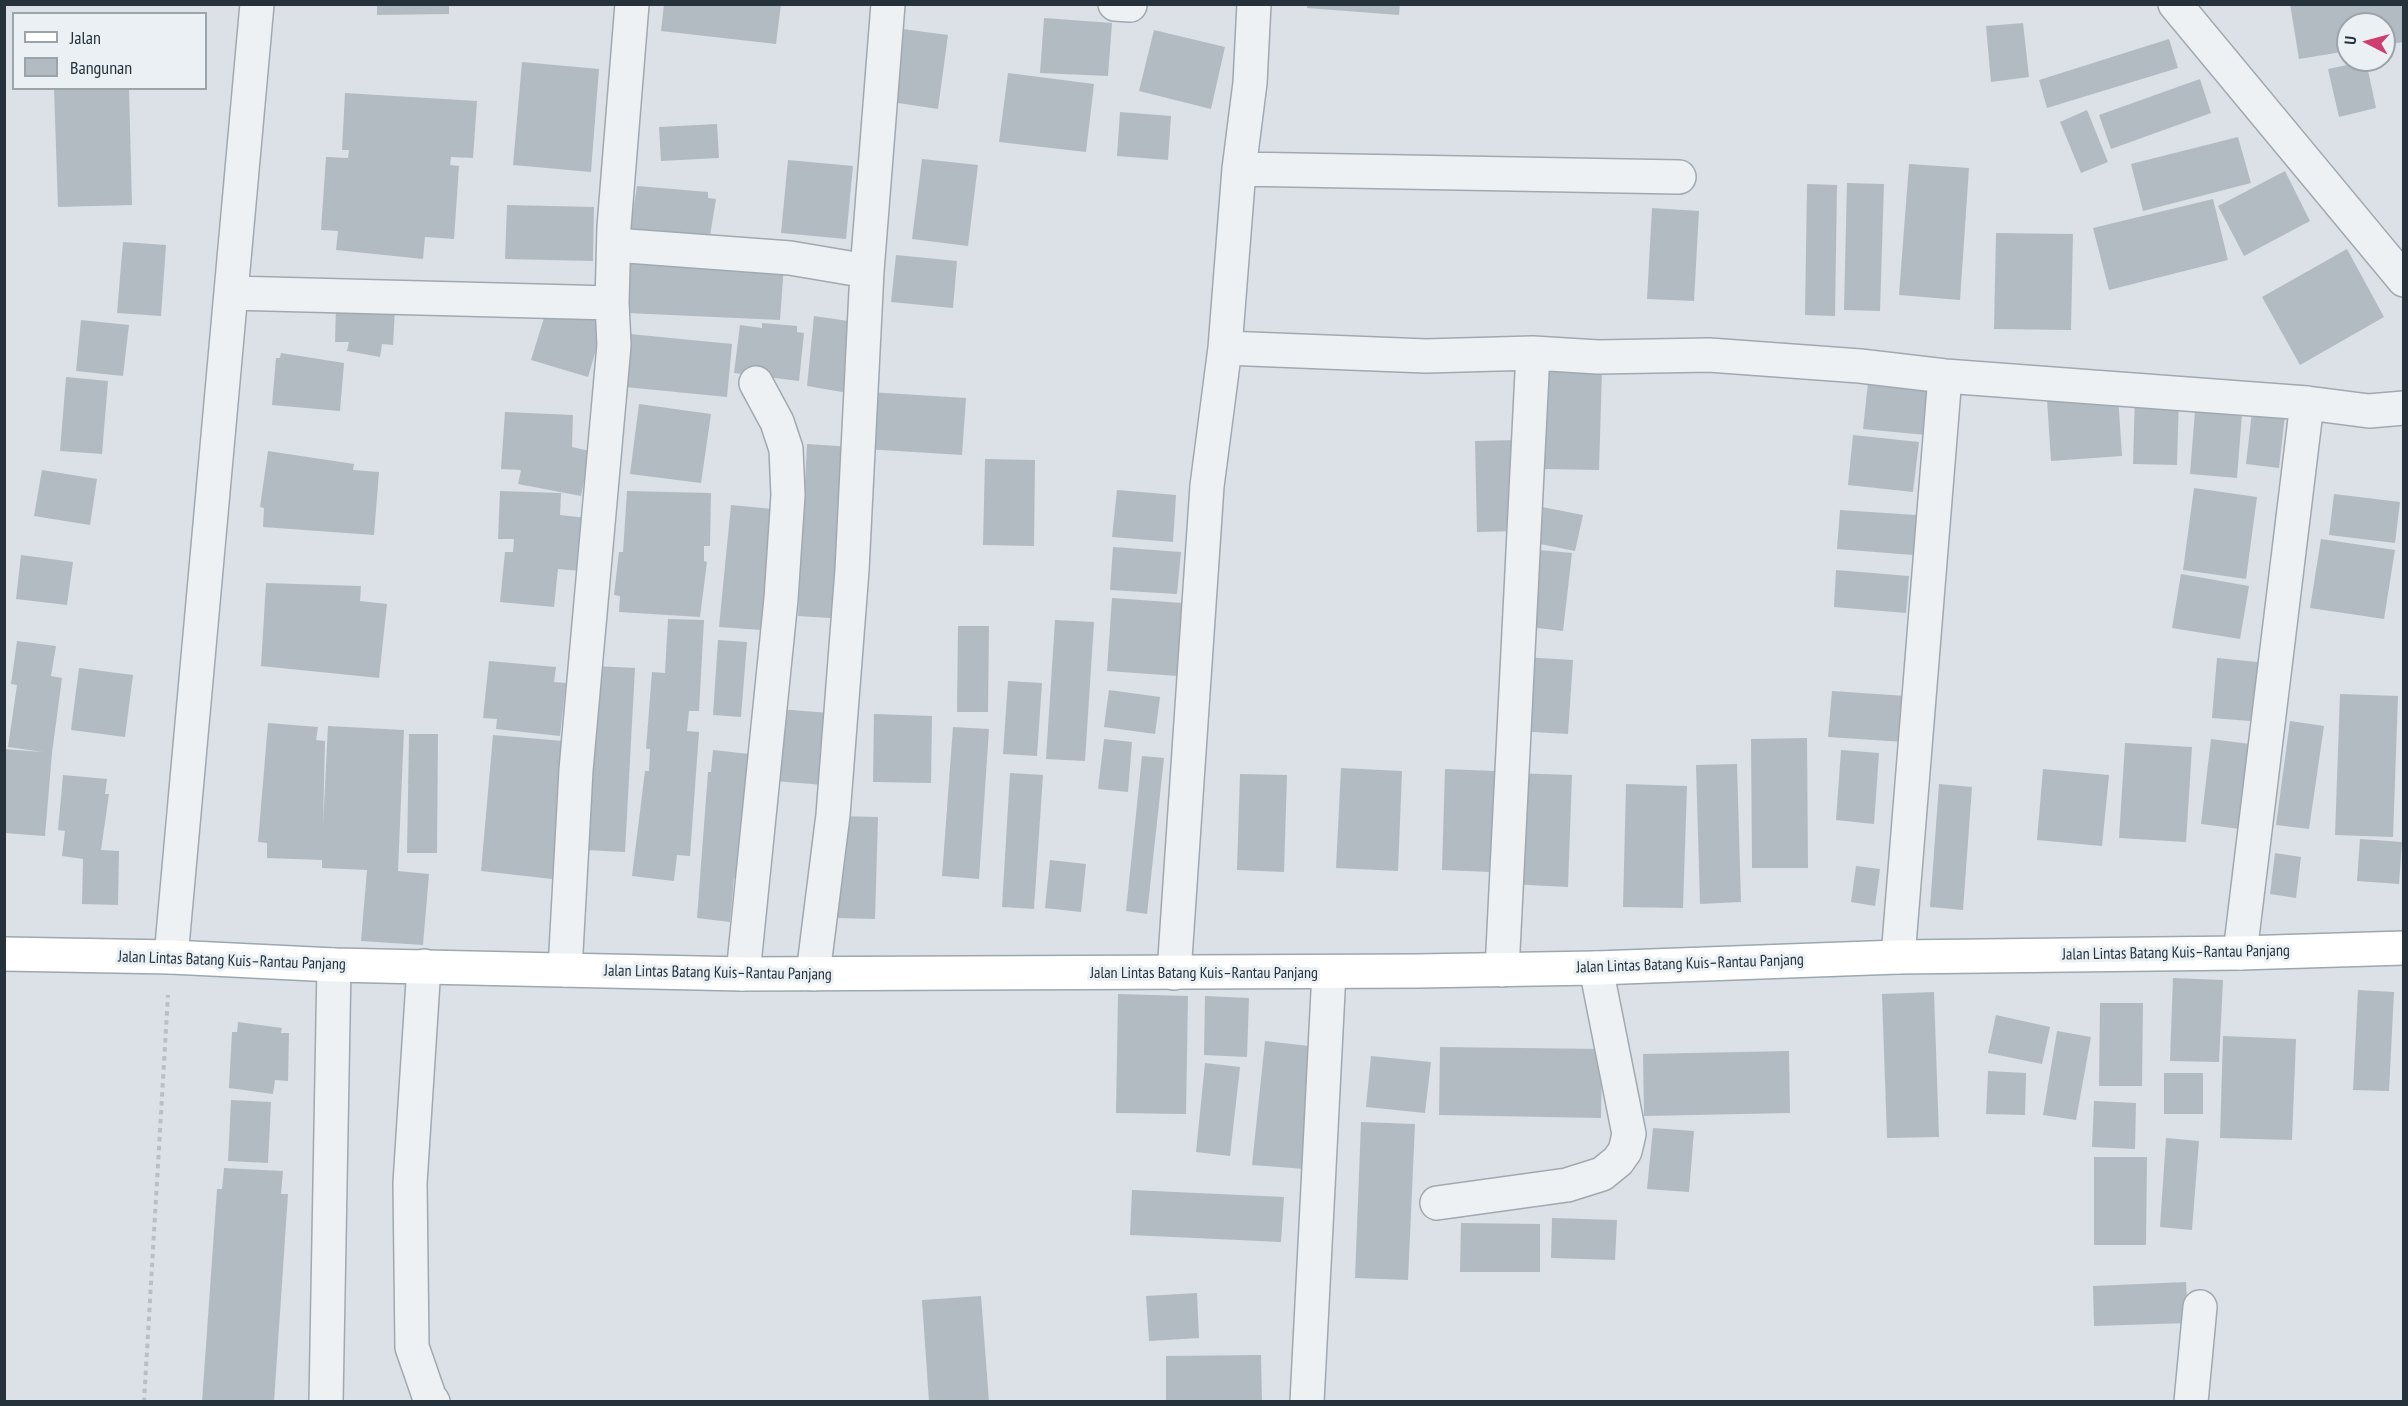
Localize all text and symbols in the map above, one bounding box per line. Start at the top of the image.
legend [12,12,207,90]
north arrow [2336,12,2396,72]
text: Jalan [70,26,101,49]
text: U [2340,35,2360,45]
text: Bangunan [70,56,132,79]
street label: Jalan Lintas Batang Kuis–Rantau Panjang [2062,941,2290,965]
street label: Jalan Lintas Batang Kuis–Rantau Panjang [118,947,346,975]
street label: Jalan Lintas Batang Kuis–Rantau Panjang [1576,950,1804,978]
street label: Jalan Lintas Batang Kuis–Rantau Panjang [604,961,832,985]
street label: Jalan Lintas Batang Kuis–Rantau Panjang [1090,963,1318,983]

